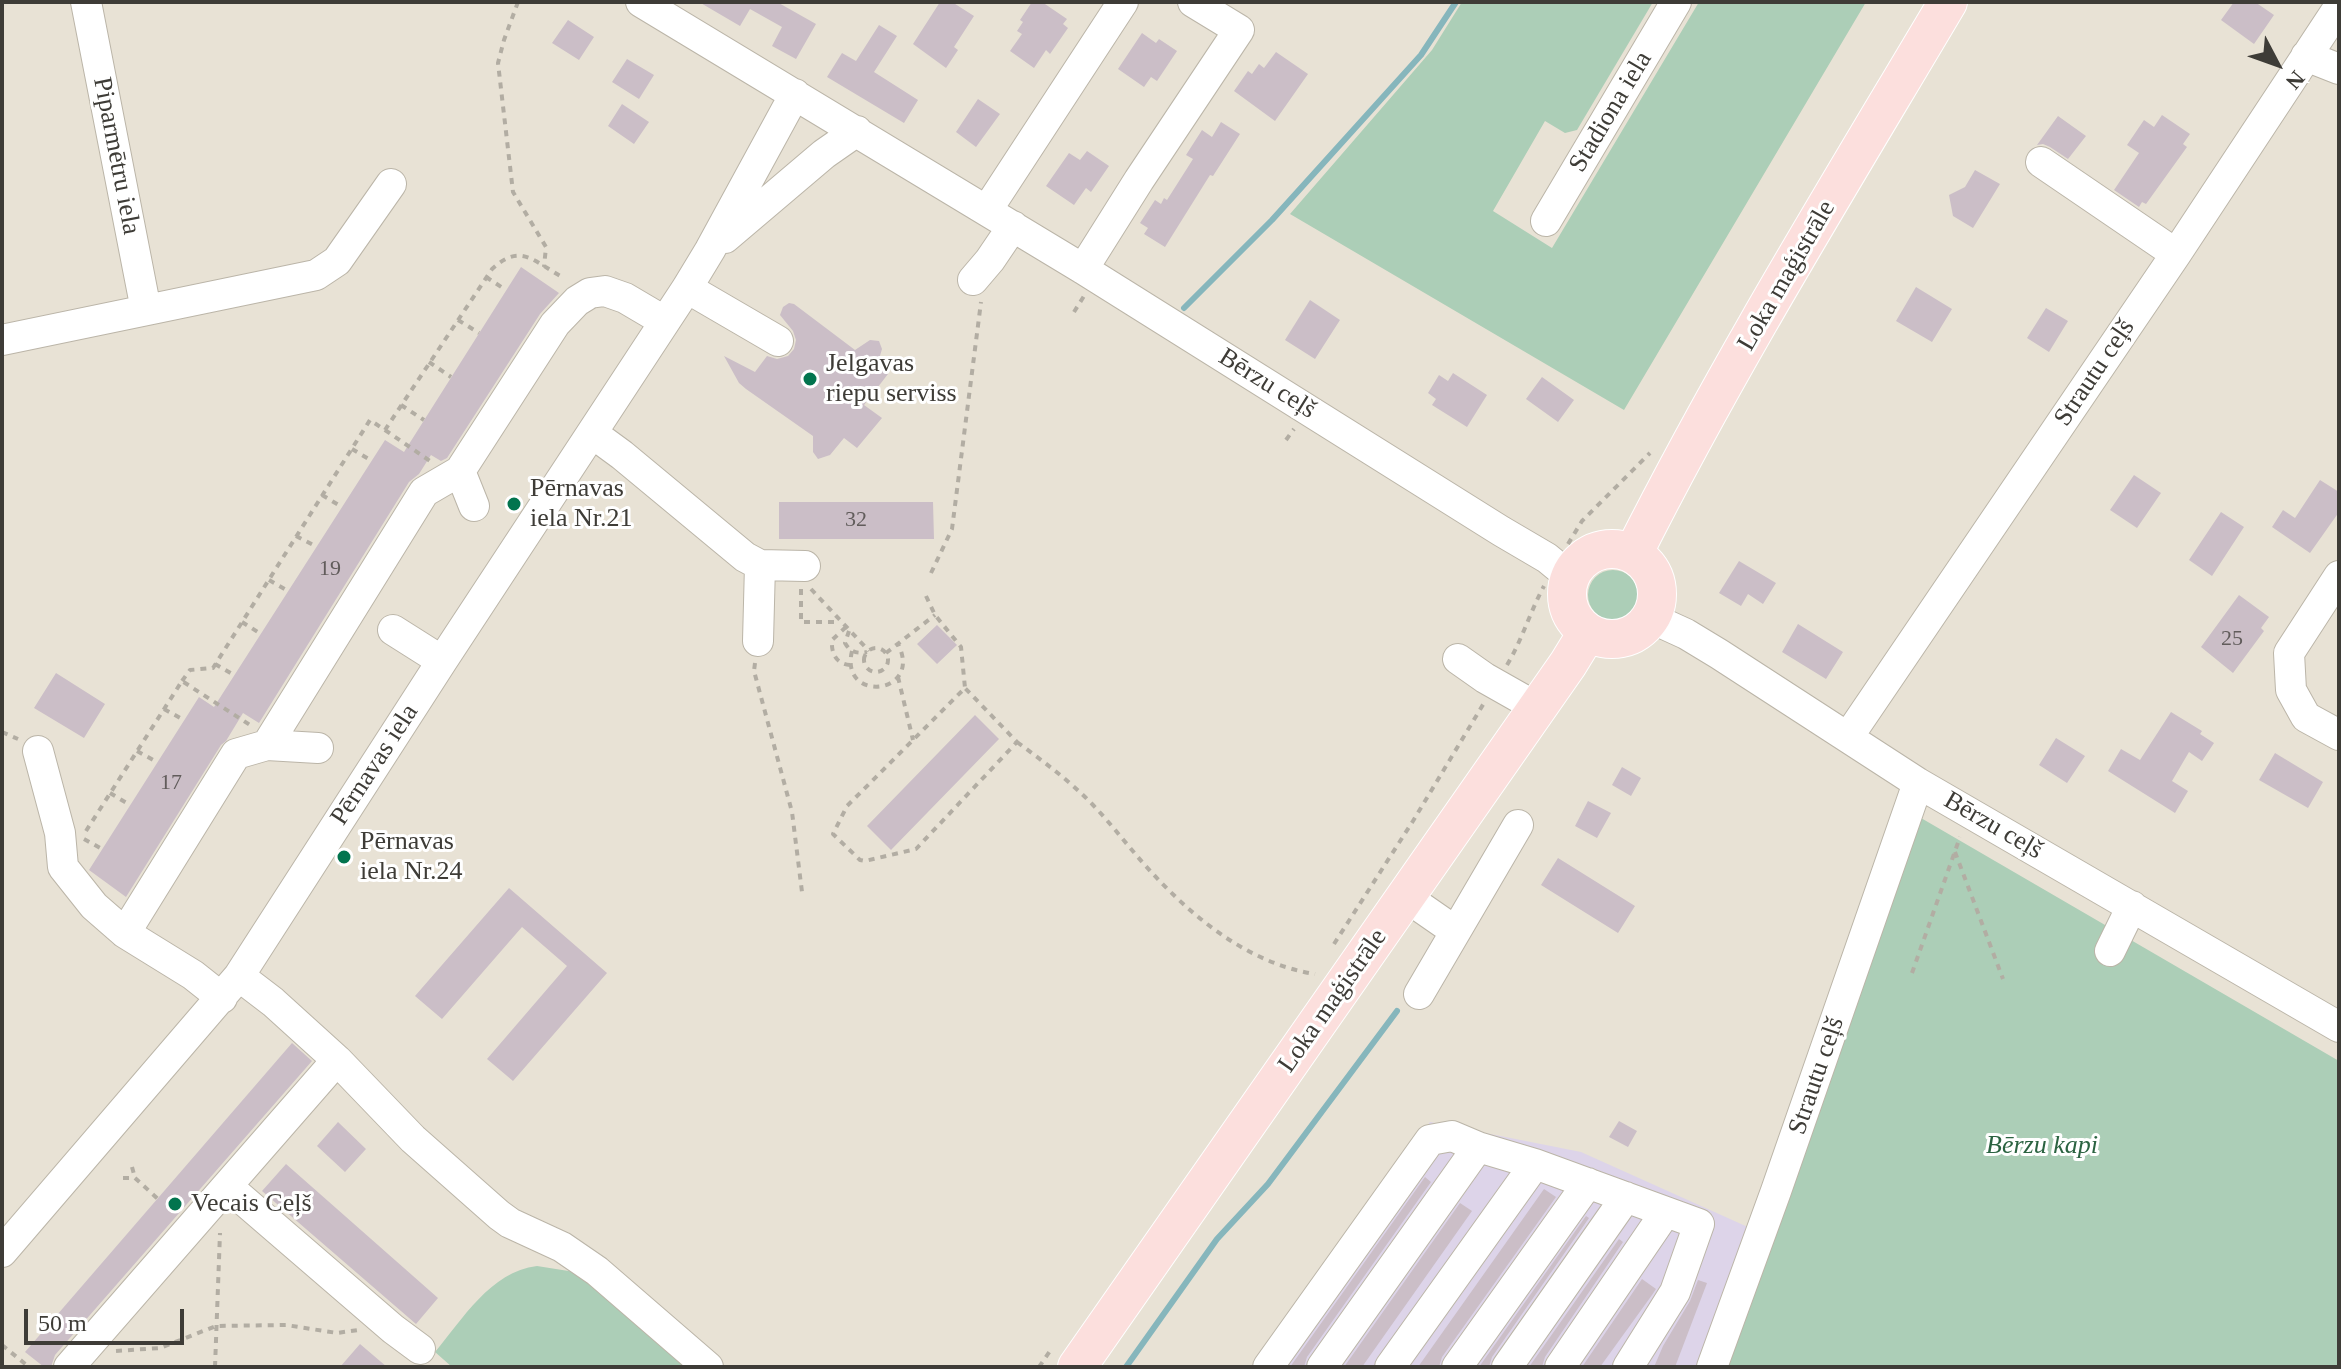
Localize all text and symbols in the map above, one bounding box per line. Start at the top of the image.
north arrow [2237,24,2317,104]
street label: Stadiona iela [1563,46,1659,178]
text: N [2281,66,2310,94]
street label: Piparmētru iela [85,75,147,237]
street label: Loka maģistrāle [1731,195,1843,357]
street label: Strautu ceļš [2048,314,2142,432]
street label: Bērzu ceļš [1213,342,1321,426]
place label: Jelgavas riepu serviss [826,348,957,410]
marker: Jelgavas riepu serviss [801,370,819,388]
place label: Pērnavas iela Nr.21 [530,473,633,534]
marker: Pērnavas iela Nr.21 [505,495,523,513]
house number: 32 [845,507,867,533]
house number: 19 [319,556,341,582]
house number: 25 [2221,626,2243,652]
street label: Pērnavas iela [324,699,426,831]
house number: 17 [160,770,182,796]
street label: Bērzu ceļš [1938,785,2048,867]
place label: Pērnavas iela Nr.24 [360,826,463,888]
marker: Pērnavas iela Nr.24 [335,848,353,866]
street label: Loka maģistrāle [1272,923,1394,1079]
street label: Strautu ceļš [1782,1013,1852,1139]
park label: Bērzu kapi [1986,1130,2098,1162]
place label: Vecais Ceļš [191,1188,312,1220]
marker: Vecais Ceļš [166,1195,184,1213]
scale bar [28,1293,188,1343]
text: 50 m [38,1310,87,1336]

